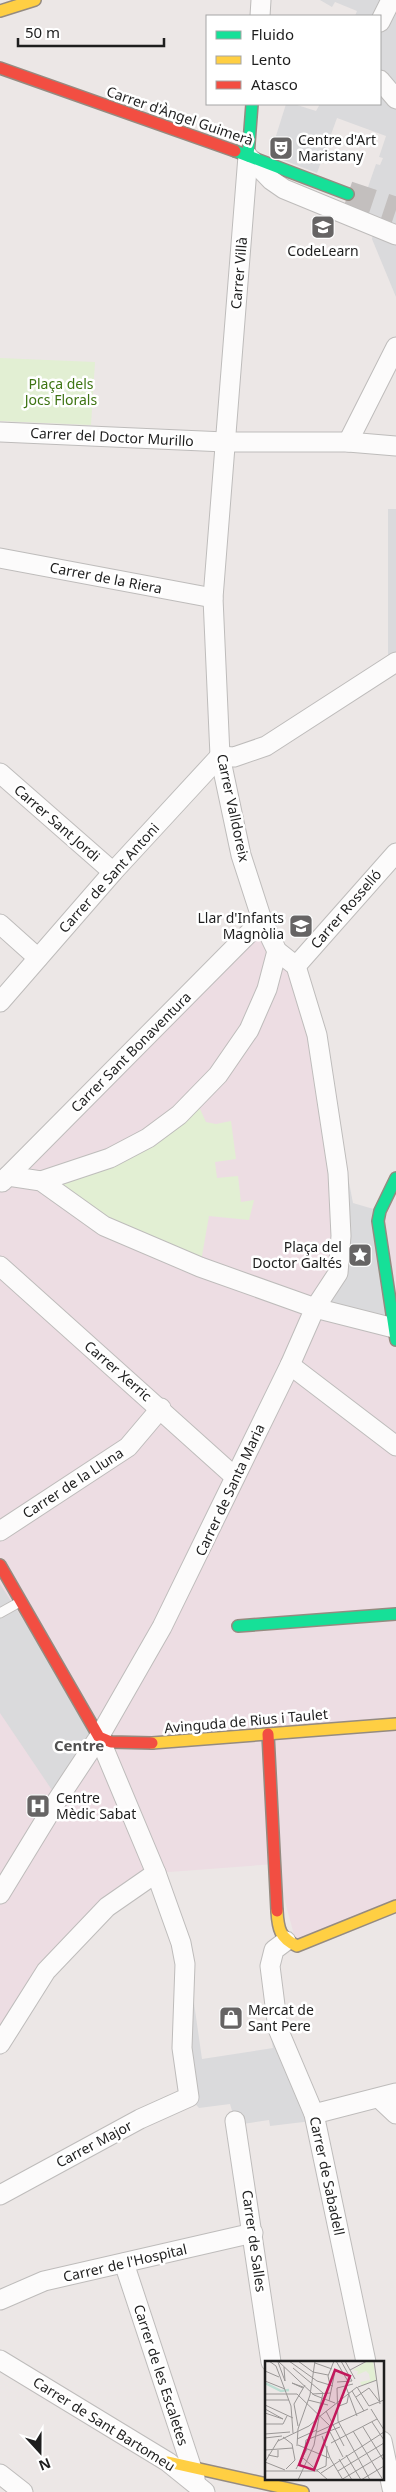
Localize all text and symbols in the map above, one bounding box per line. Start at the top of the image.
scale bar [18,15,164,47]
legend [206,15,381,105]
text: 50 m [25,22,60,42]
text: Fluido [251,24,294,44]
text: Lento [251,49,291,69]
text: Atasco [251,74,298,94]
street label: Carrer d'Àngel Guimerà [104,81,256,150]
place label: Centre d'Art Maristany [298,130,376,165]
theatre icon: Centre d'Art Maristany [268,135,294,161]
school or university icon: CodeLearn [310,214,336,240]
street label: Carrer Villà [226,236,251,310]
place label: CodeLearn [287,241,359,260]
park label: Plaça dels Jocs Florals [23,374,97,409]
street label: Carrer del Doctor Murillo [30,423,194,450]
street label: Carrer de la Riera [48,557,164,598]
street label: Carrer Valldoreix [213,752,254,864]
street label: Carrer Sant Jordi [10,780,104,865]
street label: Carrer de Sant Antoni [54,819,163,937]
street label: Carrer Rosselló [306,865,385,952]
place label: Llar d'Infants Magnòlia [198,908,284,943]
school or university icon: Llar d'Infants Magnòlia [288,913,314,939]
street label: Carrer Sant Bonaventura [66,987,195,1116]
place label: Plaça del Doctor Galtés [252,1237,342,1272]
place icon: Plaça del Doctor Galtés [347,1242,373,1268]
street label: Carrer Xerric [81,1336,156,1405]
street label: Carrer de Santa Maria [191,1421,269,1559]
street label: Carrer de la Lluna [19,1443,127,1522]
street label: Avinguda de Rius i Taulet [163,1704,329,1737]
district label: Centre [54,1735,104,1755]
place label: Centre Mèdic Sabat [56,1788,136,1823]
hospital icon: Centre Mèdic Sabat [25,1793,51,1819]
place label: Mercat de Sant Pere [248,2000,314,2035]
shop icon: Mercat de Sant Pere [218,2005,244,2031]
street label: Carrer Major [52,2115,135,2172]
street label: Carrer de Sabadell [306,2115,349,2237]
street label: Carrer de Salles [238,2189,271,2293]
street label: Carrer de l'Hospital [61,2239,189,2286]
street label: Carrer de les Escaletes [130,2302,193,2448]
inset map [265,2361,384,2480]
street label: Carrer de Sant Bartomeu [30,2372,179,2475]
north arrow [15,2427,65,2477]
text: N [36,2454,54,2476]

